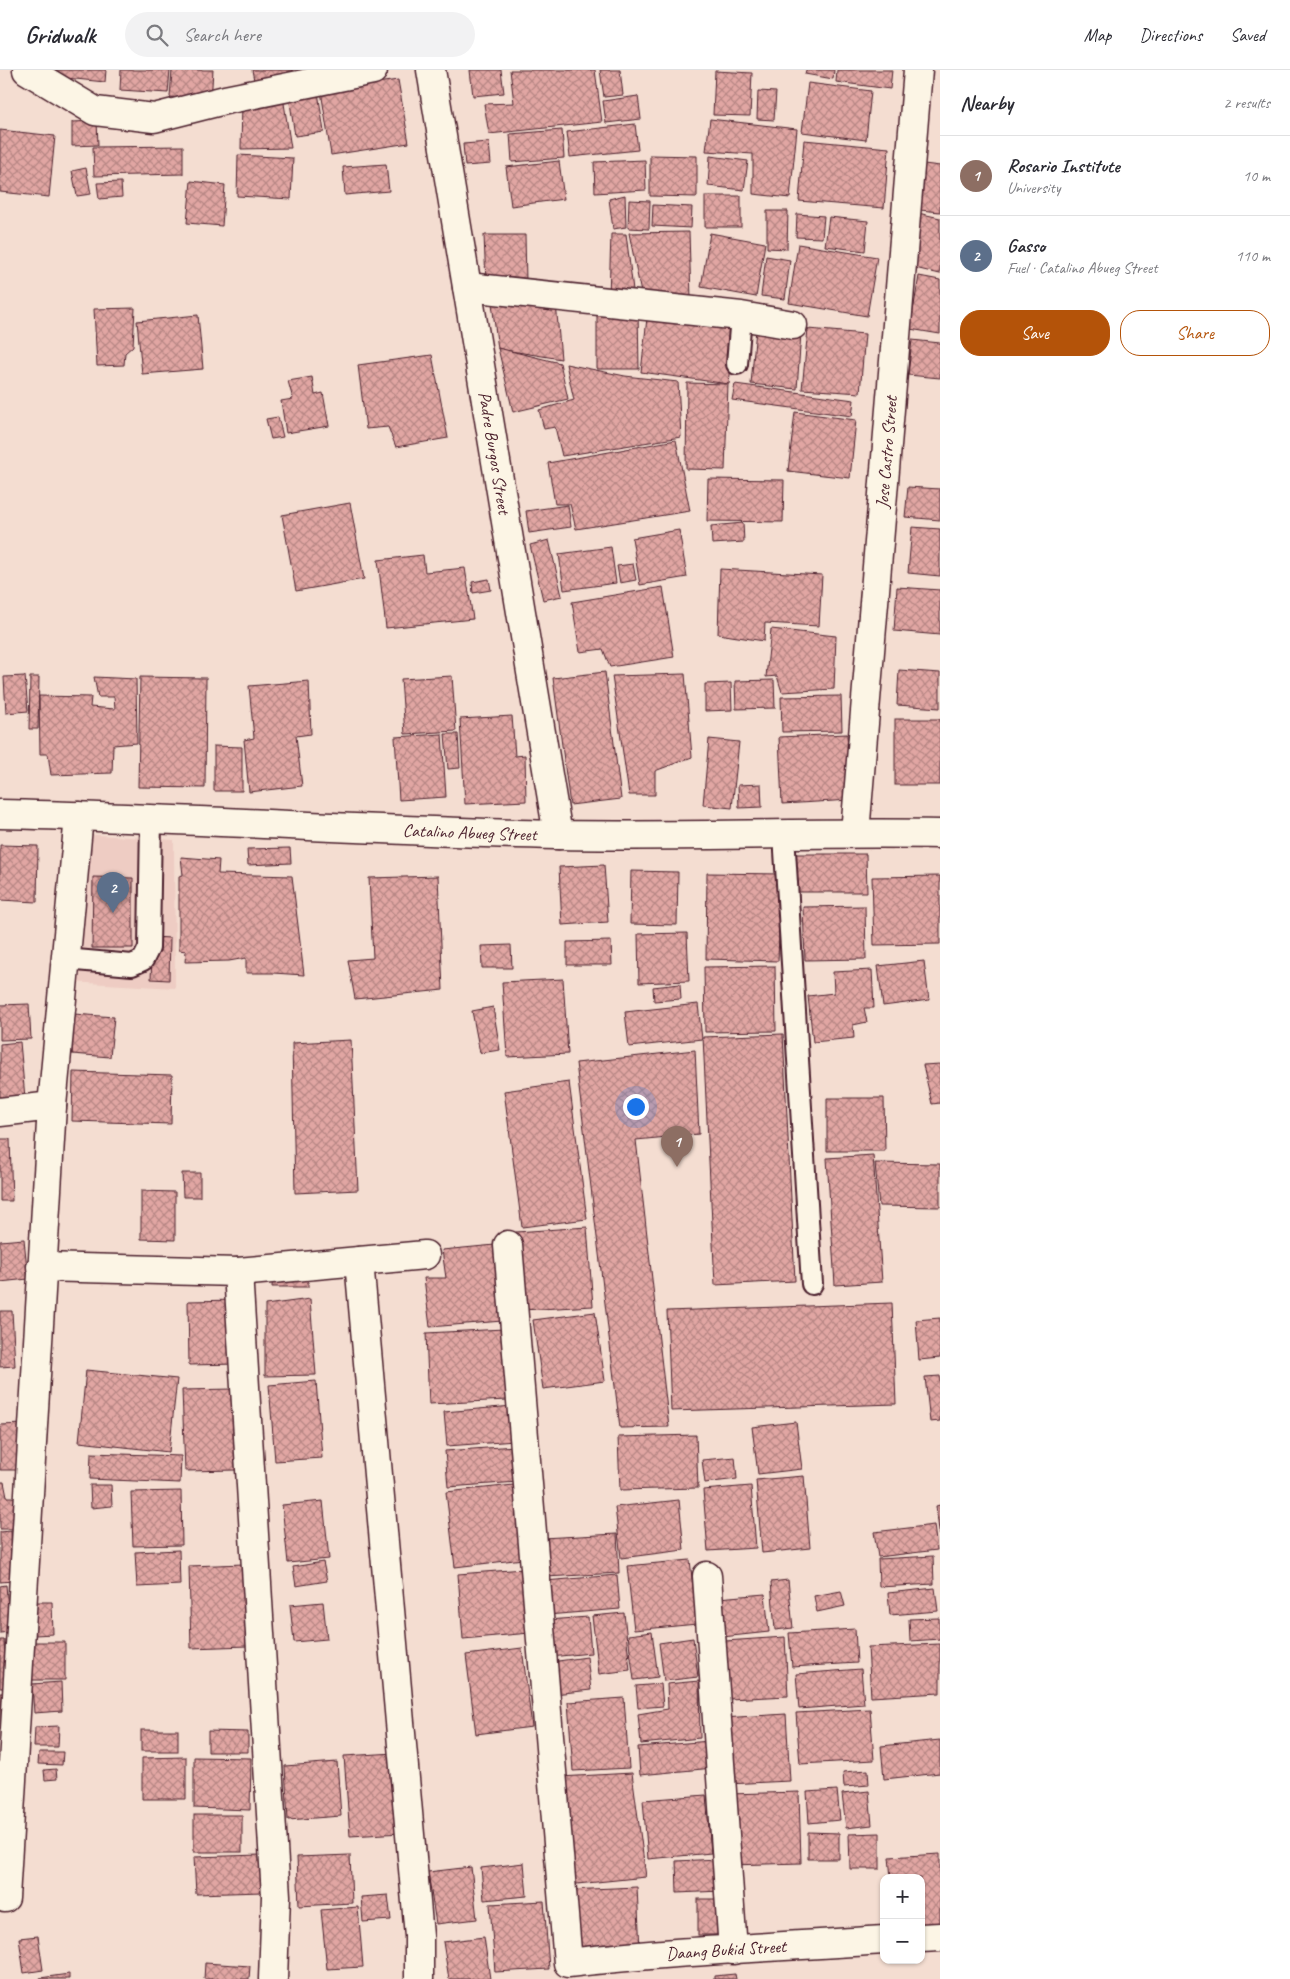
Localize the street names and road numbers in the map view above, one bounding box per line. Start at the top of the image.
street label: Padre Burgos Street [474,390,516,518]
street label: Jose Castro Street [871,393,902,510]
street label: Catalino Abueg Street [402,819,539,846]
street label: Daang Bukid Street [665,1935,789,1965]

